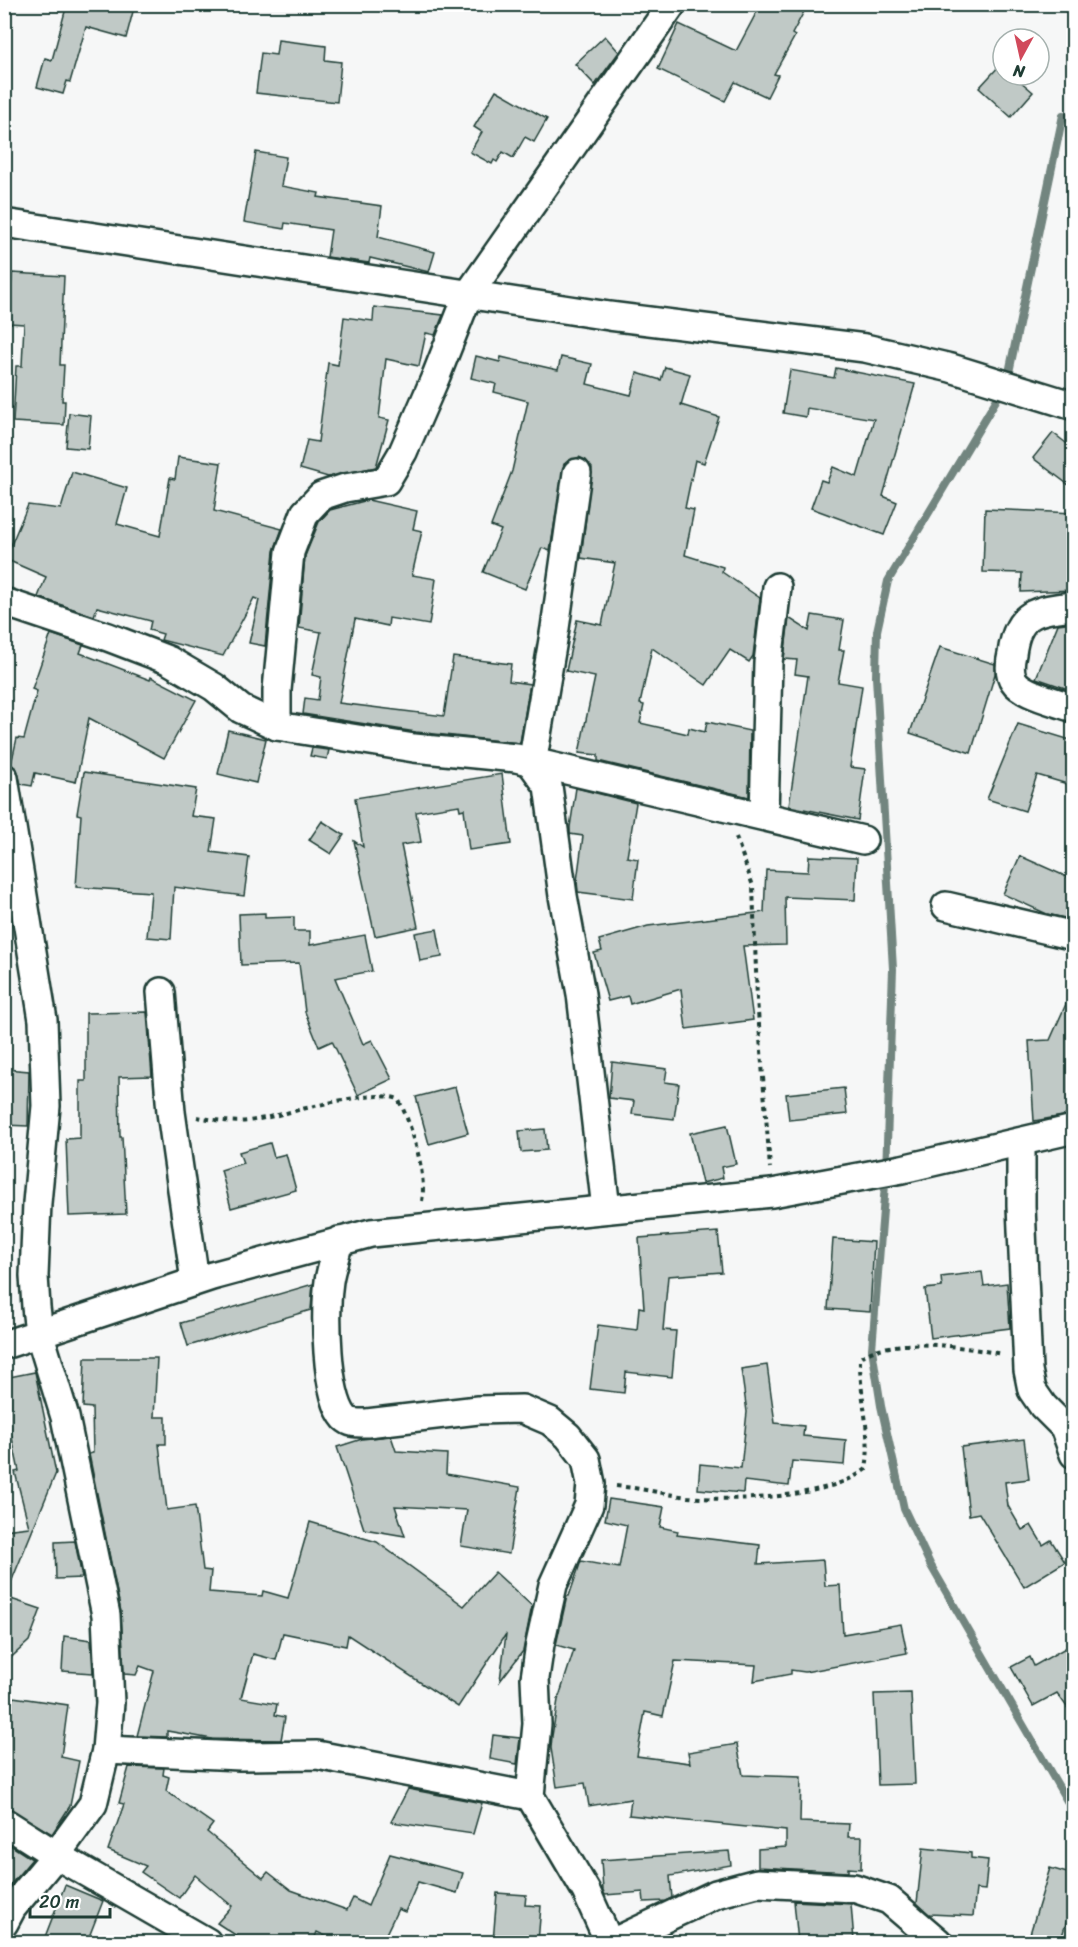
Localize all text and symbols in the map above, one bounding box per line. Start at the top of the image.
north arrow [991,27,1051,87]
text: N [1011,56,1027,87]
scale bar [30,1881,110,1919]
text: 20 m [39,1886,79,1918]

